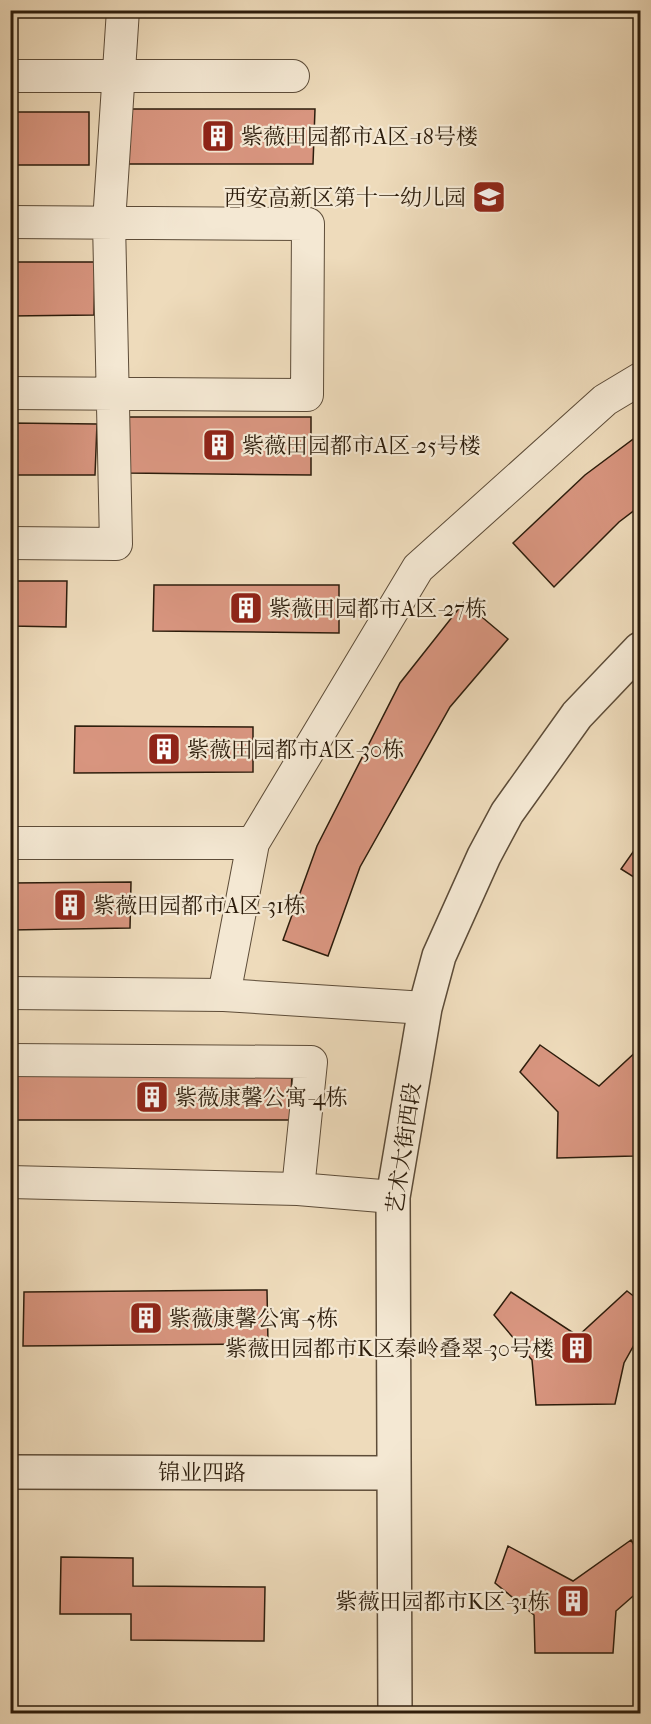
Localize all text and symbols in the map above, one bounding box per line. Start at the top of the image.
building icon: 紫薇田园都市A区-18号楼 [200,118,236,154]
place label: 紫薇田园都市A区-18号楼 [241,124,478,150]
school or university icon: 西安高新区第十一幼儿园 [471,179,507,215]
place label: 西安高新区第十一幼儿园 [224,185,466,211]
building icon: 紫薇田园都市A区-25号楼 [201,427,237,463]
place label: 紫薇田园都市A区-25号楼 [242,433,481,459]
building icon: 紫薇田园都市A区-27栋 [228,590,264,626]
place label: 紫薇田园都市A区-27栋 [269,596,487,622]
building icon: 紫薇田园都市A区-30栋 [146,731,182,767]
place label: 紫薇田园都市A区-30栋 [187,737,404,763]
building icon: 紫薇田园都市A区-31栋 [52,887,88,923]
place label: 紫薇田园都市A区-31栋 [93,893,306,919]
building icon: 紫薇康馨公寓-4栋 [134,1079,170,1115]
street label: 艺术大街西段 [382,1081,426,1215]
place label: 紫薇康馨公寓-4栋 [175,1085,348,1111]
building icon: 紫薇康馨公寓-5栋 [128,1300,164,1336]
place label: 紫薇康馨公寓-5栋 [169,1306,338,1332]
building icon: 紫薇田园都市K区秦岭叠翠-30号楼 [559,1330,595,1366]
place label: 紫薇田园都市K区秦岭叠翠-30号楼 [225,1336,554,1362]
street label: 锦业四路 [158,1460,246,1486]
building icon: 紫薇田园都市K区-31栋 [555,1583,591,1619]
place label: 紫薇田园都市K区-31栋 [335,1589,550,1615]

